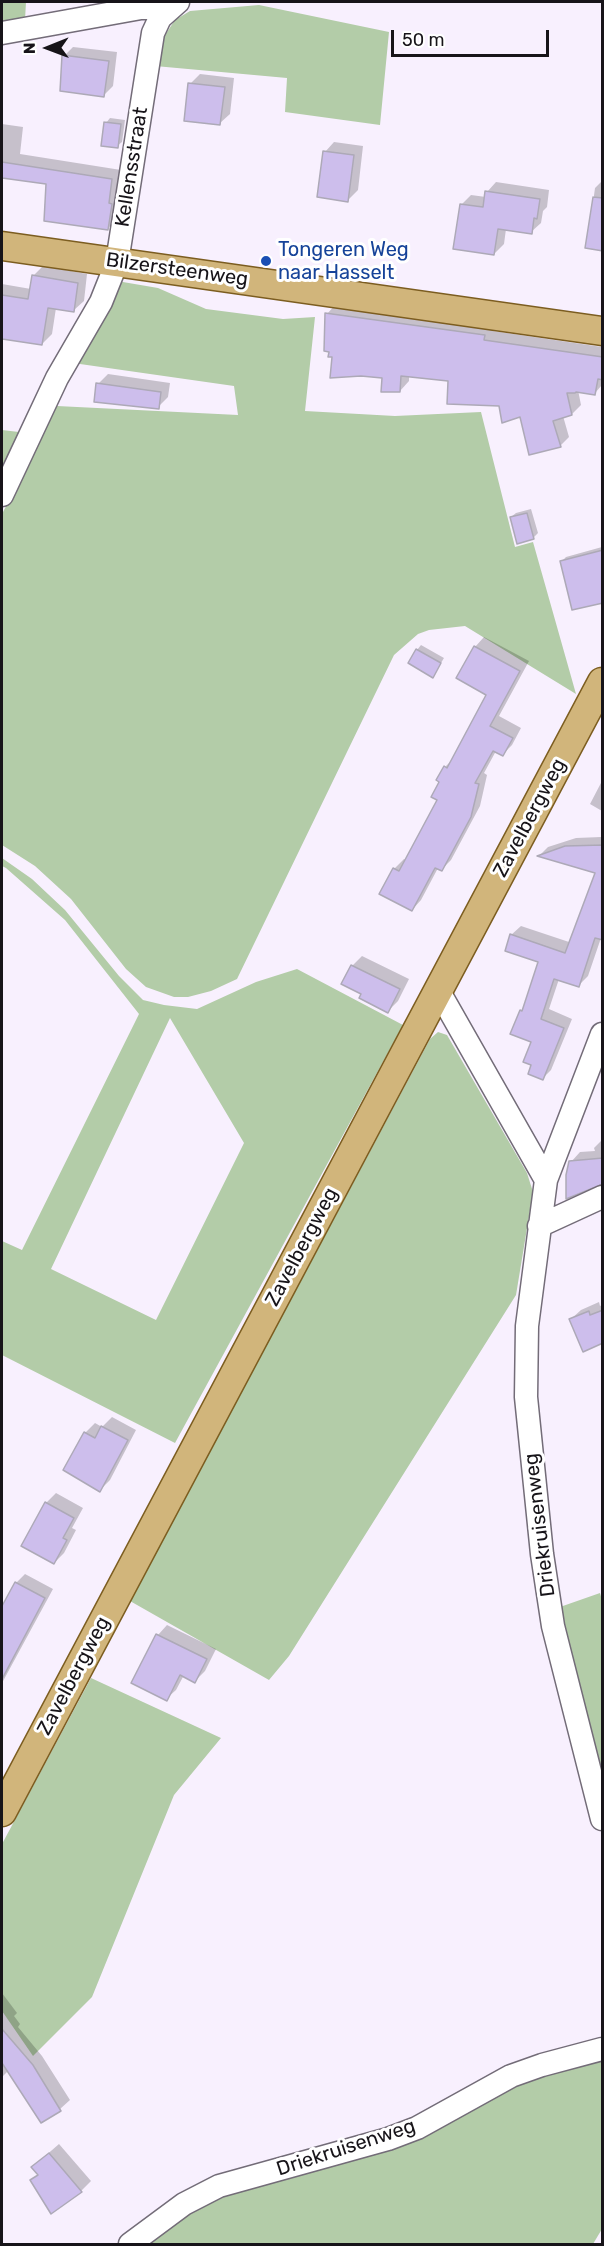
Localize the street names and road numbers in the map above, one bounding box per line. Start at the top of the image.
street label: Kellensstraat [111,105,153,229]
street label: Bilzersteenweg [104,248,250,292]
street label: Zavelbergweg [489,755,571,881]
street label: Zavelbergweg [261,1184,343,1310]
street label: Driekruisenweg [519,1452,561,1598]
street label: Zavelbergweg [33,1613,115,1739]
street label: Driekruisenweg [274,2114,418,2182]

